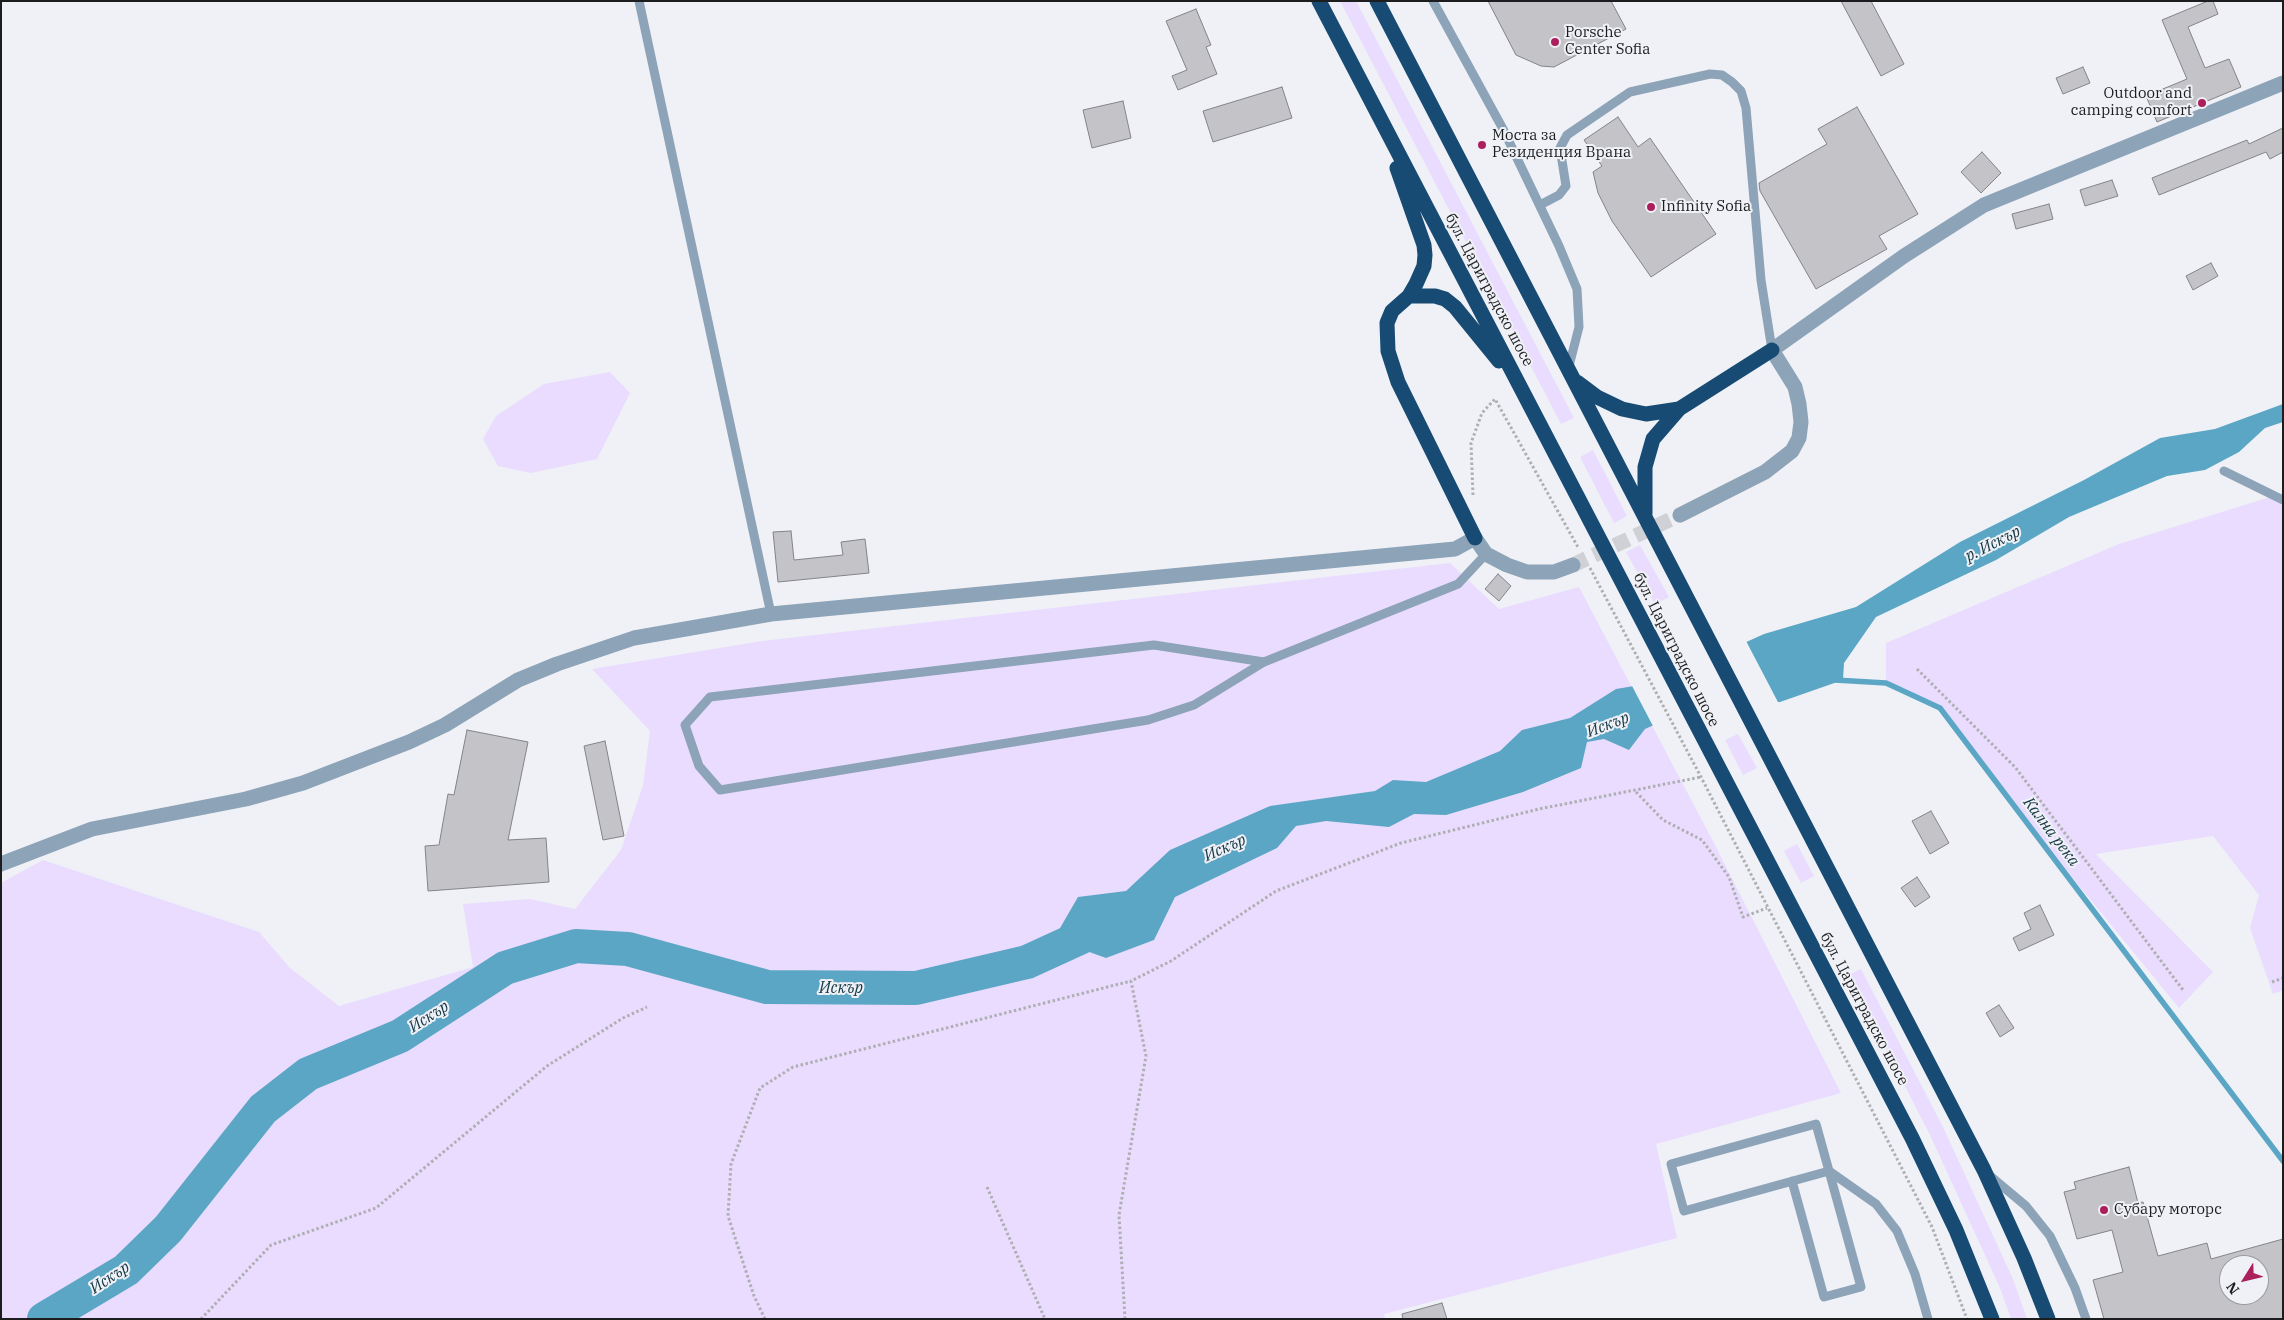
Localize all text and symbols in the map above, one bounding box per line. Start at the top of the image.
place label: Porsche Center Sofia [1565,24,1651,59]
marker: Porsche Center Sofia [1549,36,1561,48]
place label: Outdoor and camping comfort [2071,85,2192,120]
marker: Outdoor and camping comfort [2196,97,2208,109]
place label: Моста за Резиденция Врана [1492,127,1631,162]
marker: Моста за Резиденция Врана [1476,139,1488,151]
place label: Infinity Sofia [1661,198,1751,216]
marker: Infinity Sofia [1645,201,1657,213]
street label: бул. Цариградско шосе [1441,210,1537,370]
water label: р. Искър [1962,522,2024,566]
street label: бул. Цариградско шосе [1629,570,1723,730]
water label: Искър [1584,708,1632,742]
water label: Кална река [2019,794,2083,870]
water label: Искър [1201,830,1249,866]
street label: бул. Цариградско шосе [1816,929,1912,1089]
water label: Искър [819,978,863,998]
water label: Искър [405,997,453,1037]
place label: Субару моторс [2114,1201,2222,1219]
marker: Субару моторс [2098,1204,2110,1216]
north arrow [2219,1255,2269,1305]
water label: Искър [86,1258,134,1298]
text: N [2222,1278,2243,1298]

